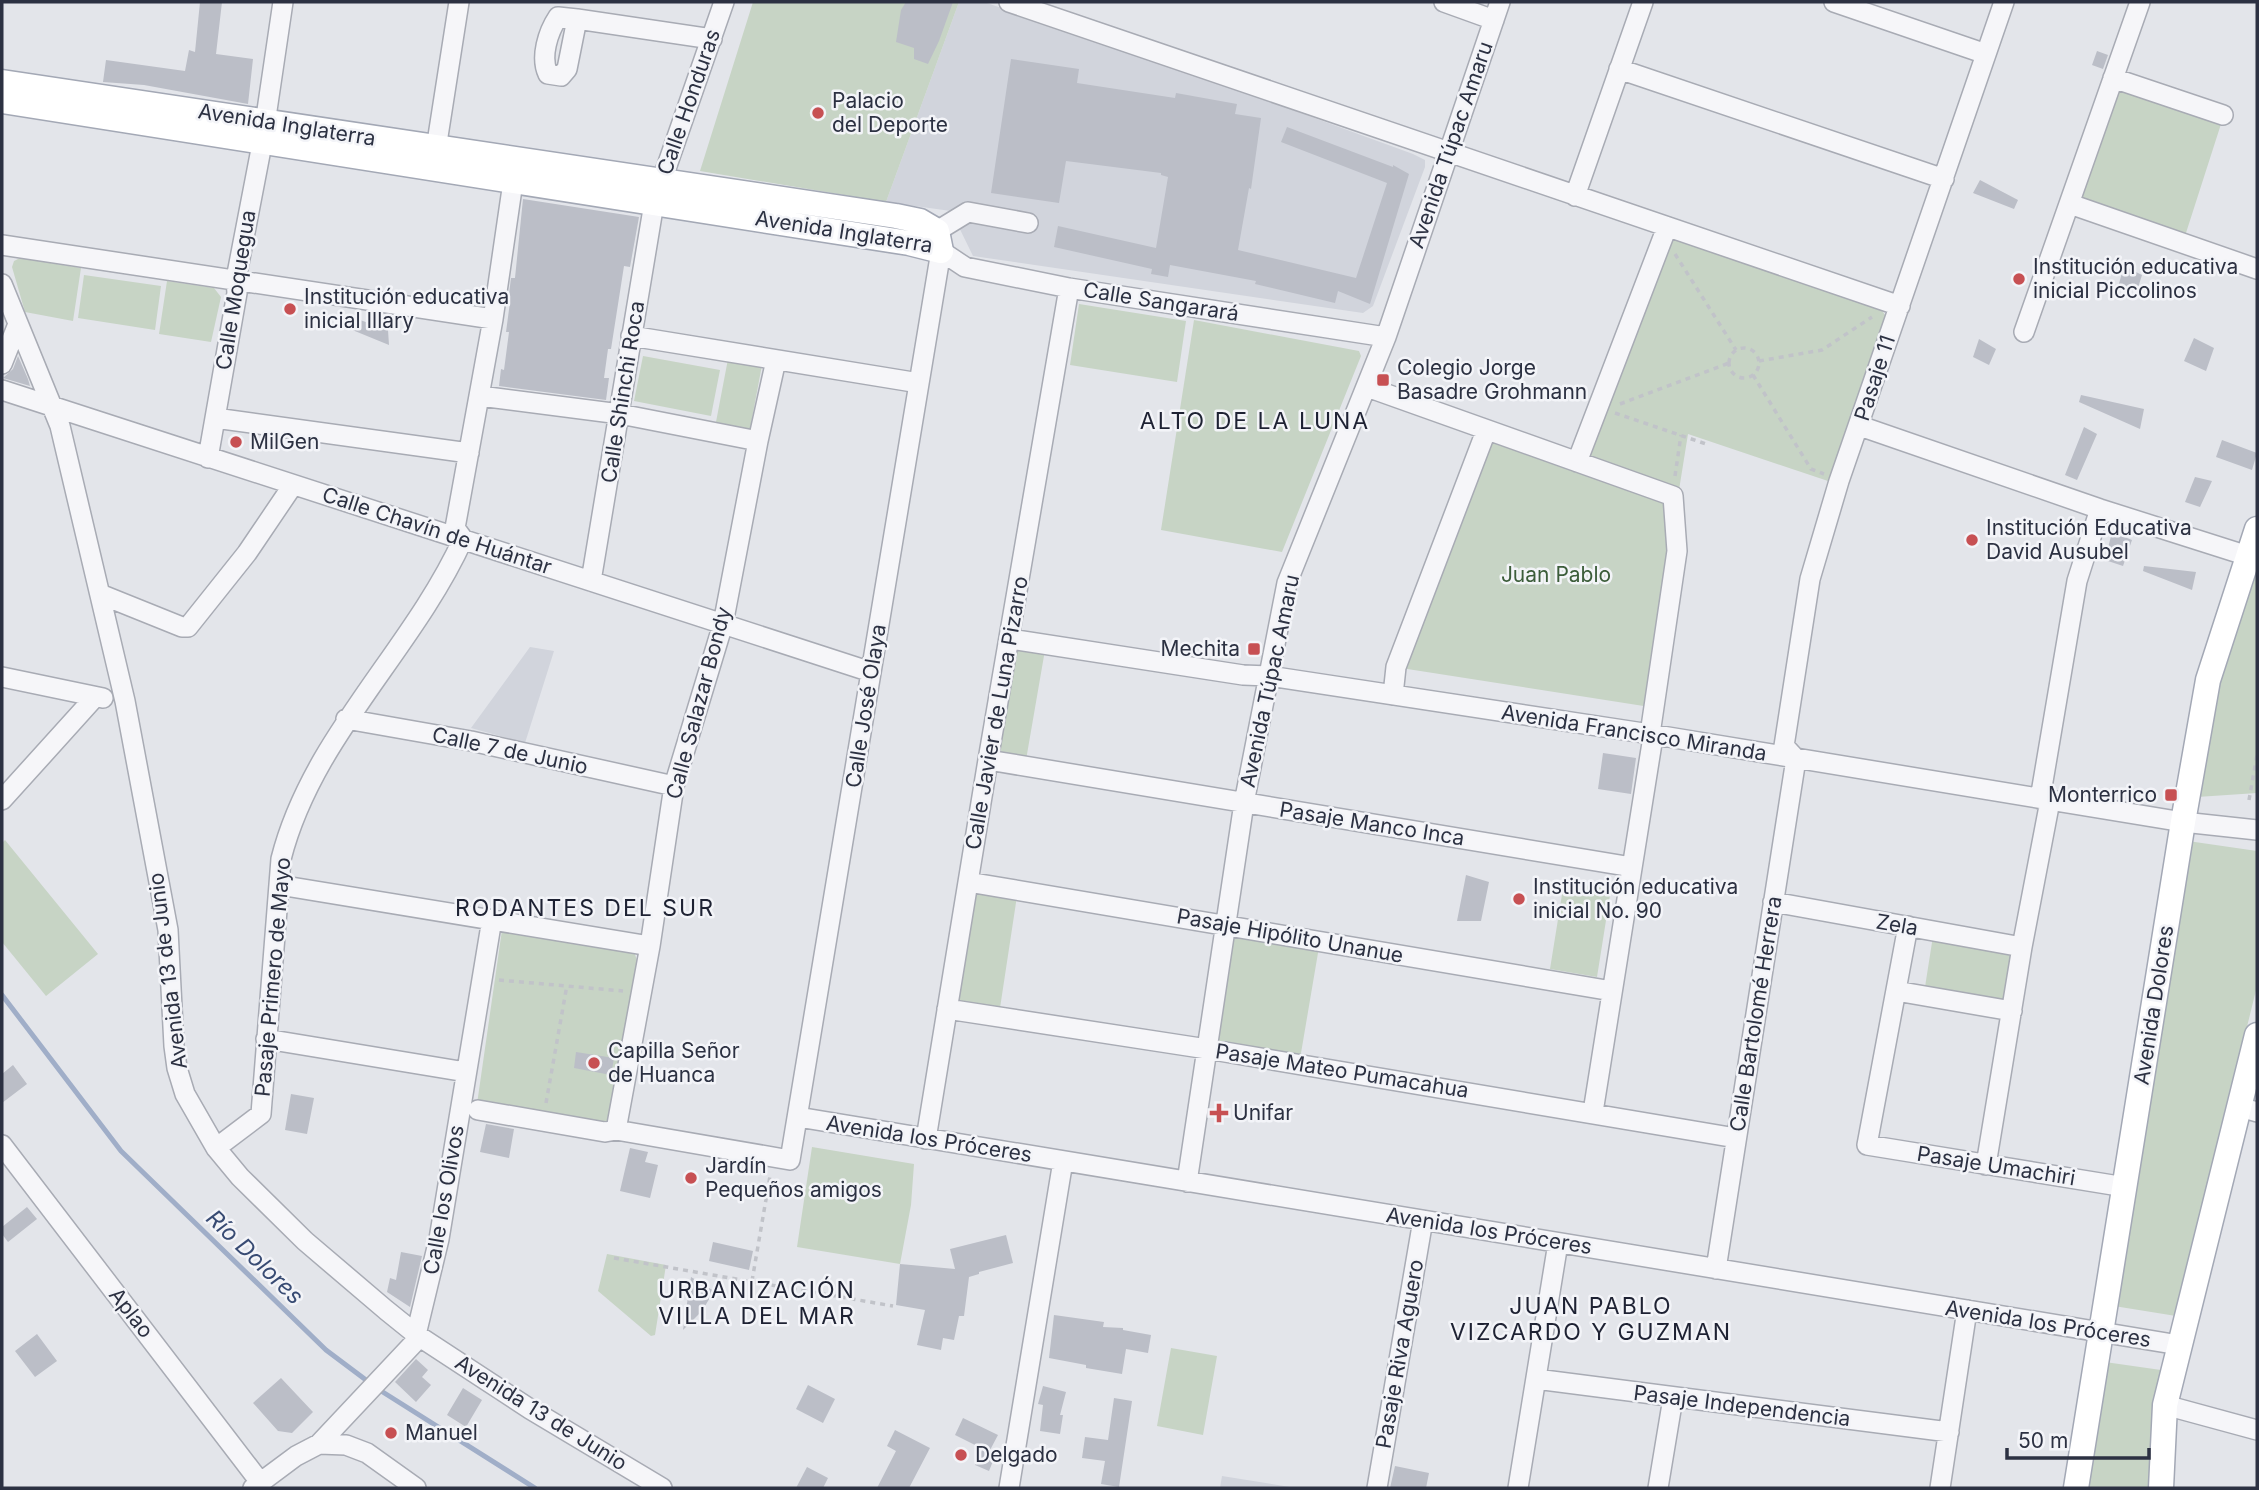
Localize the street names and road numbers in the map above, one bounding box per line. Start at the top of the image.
street label: Calle Honduras [652,26,725,178]
street label: Avenida Túpac Amaru [1403,38,1498,251]
street label: Avenida Inglaterra [197,98,378,151]
street label: Avenida Inglaterra [754,205,935,258]
street label: Calle Moquegua [211,208,260,372]
street label: Calle Sangarará [1081,277,1241,326]
street label: Calle Shinchi Roca [596,299,649,485]
street label: Pasaje 11 [1849,332,1900,424]
street label: Calle Chavín de Huántar [319,482,555,579]
street label: Avenida Túpac Amaru [1235,572,1304,790]
street label: Calle Javier de Luna Pizarro [960,574,1033,852]
street label: Calle Salazar Bondy [661,604,736,802]
street label: Calle José Olaya [840,622,891,790]
street label: Avenida Francisco Miranda [1500,699,1768,766]
street label: Calle 7 de Junio [430,722,590,779]
street label: Pasaje Manco Inca [1278,797,1466,850]
street label: Pasaje Primero de Mayo [250,856,295,1098]
street label: Avenida 13 de Junio [143,871,192,1071]
street label: Calle Bartolomé Herrera [1725,894,1786,1134]
street label: Pasaje Hipólito Unanue [1175,903,1405,968]
street label: Zela [1874,909,1920,940]
street label: Avenida Dolores [2129,923,2178,1086]
street label: Pasaje Mateo Pumacahua [1214,1038,1471,1103]
street label: Avenida los Próceres [824,1110,1034,1167]
street label: Calle los Olivos [418,1123,469,1277]
street label: Pasaje Umachiri [1915,1141,2077,1190]
street label: Avenida los Próceres [1384,1202,1594,1259]
street label: Pasaje Riva Aguero [1371,1257,1428,1450]
street label: Aplao [104,1283,159,1343]
street label: Avenida los Próceres [1943,1295,2153,1352]
street label: Avenida 13 de Junio [451,1350,632,1476]
street label: Pasaje Independencia [1632,1380,1852,1431]

